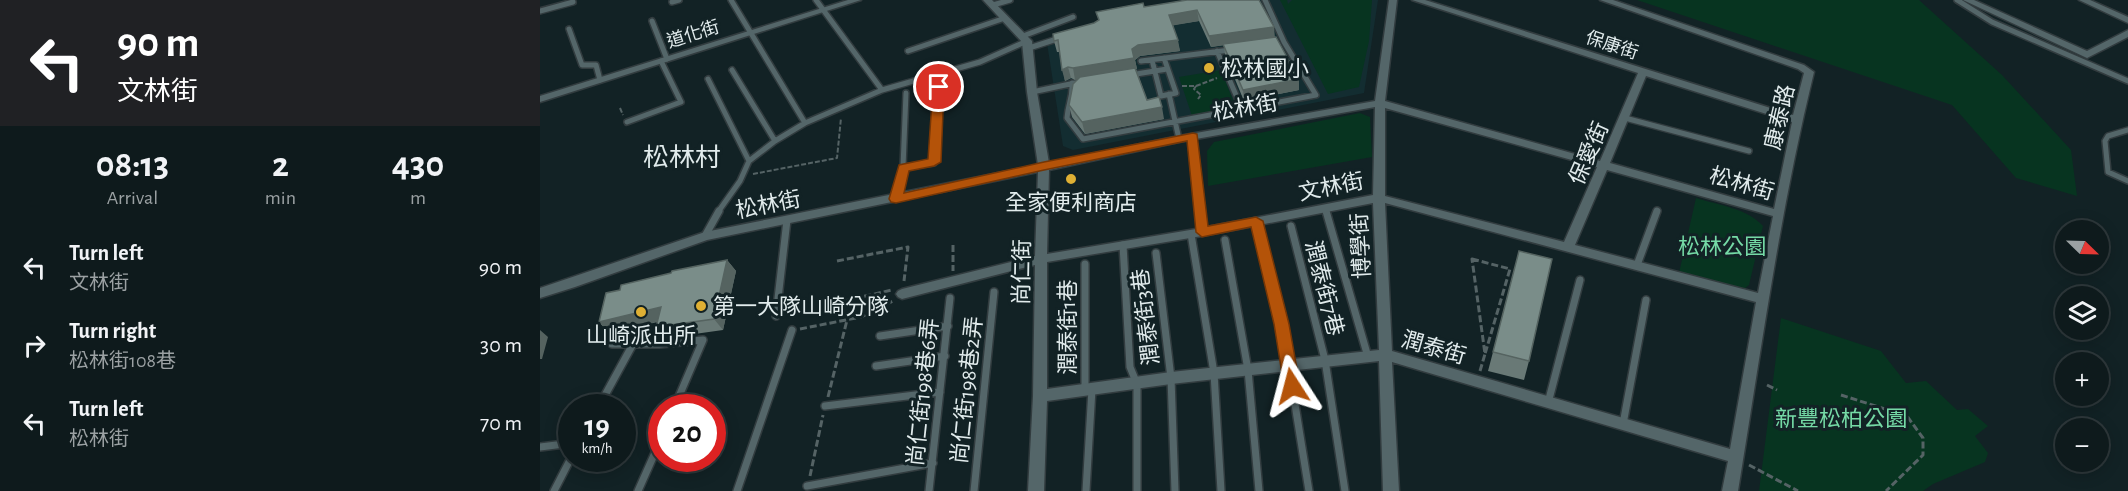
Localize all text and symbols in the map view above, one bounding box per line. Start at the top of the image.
street label: 道化街 [664,17,722,51]
text: 90 m [117,22,199,64]
icon: left [18,24,96,102]
street label: 保康街 [1583,27,1641,63]
place label: 松林國小 [1221,57,1309,80]
pin [913,61,964,112]
marker: 松林國小 [1202,61,1216,75]
icon: arrive [922,70,955,103]
text: 文林街 [117,78,198,105]
street label: 康泰路 [1761,82,1798,152]
street label: 松林街 [1211,90,1280,125]
street label: 保愛街 [1565,118,1612,188]
district label: 松林村 [643,144,721,171]
text: 08:13 [96,147,169,183]
text: 2 [272,147,289,183]
text: 430 [392,147,444,183]
street label: 松林街 [1707,163,1777,204]
street label: 文林街 [1296,169,1366,204]
marker: 全家便利商店 [1064,172,1078,186]
street label: 松林街 [733,187,803,222]
text: Arrival [107,188,158,208]
text: min [265,188,296,208]
text: m [410,188,426,208]
place label: 全家便利商店 [1005,191,1137,214]
street label: 博學街 [1347,212,1374,280]
north arrow [2055,220,2109,274]
map controls [2055,220,2109,472]
park label: 松林公園 [1678,235,1766,258]
street label: 潤泰街7巷 [1302,238,1347,338]
street label: 尚仁街 [1009,239,1034,305]
text: Turn left [69,242,143,264]
icon: left [18,251,51,284]
text: 90 m [479,256,522,278]
street label: 潤泰街3巷 [1128,267,1163,367]
text: 文林街 [69,273,129,293]
street label: 潤泰街1巷 [1056,279,1079,375]
button: layers [2055,286,2109,340]
place label: 第一大隊山崎分隊 [713,295,889,318]
marker: 第一大隊山崎分隊 [694,299,708,313]
marker: 山崎派出所 [634,305,648,319]
street label: 尚仁街198巷2弄 [947,315,986,465]
street label: 尚仁街198巷6弄 [903,317,942,467]
text: Turn right [69,320,156,342]
place label: 山崎派出所 [586,324,696,347]
street label: 潤泰街 [1399,327,1469,368]
icon: right [18,329,51,362]
text: 30 m [480,334,522,356]
text: 松林街108巷 [69,351,176,371]
button: + [2055,352,2109,406]
position arrow [1260,354,1324,418]
speed limit sign: 20 [648,394,726,472]
text: Turn left [69,398,143,420]
icon: left [18,407,51,440]
park label: 新豐松柏公園 [1775,407,1907,430]
text: 19 [584,411,610,441]
text: 70 m [480,412,522,434]
button: − [2055,418,2109,472]
text: 松林街 [69,429,129,449]
text: km/h [582,441,612,456]

